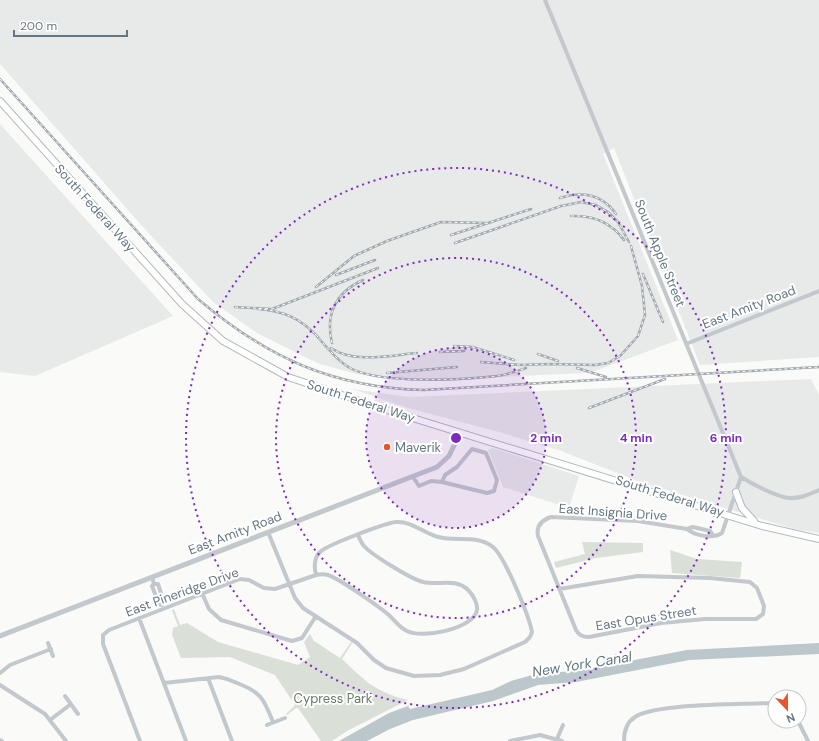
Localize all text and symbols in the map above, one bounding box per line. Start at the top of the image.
scale bar [14,12,127,38]
text: 200 m [20,18,57,34]
street label: South Federal Way [51,160,139,256]
street label: South Apple Street [631,197,689,309]
street label: East Amity Road [700,281,798,333]
street label: South Federal Way [305,376,417,426]
text: 2 min [530,430,562,446]
text: 4 min [620,430,652,446]
text: 6 min [710,430,742,446]
centre of rings [449,431,463,445]
place label: Maverik [395,439,442,456]
marker: Maverik [382,442,392,452]
street label: South Federal Way [614,471,726,521]
street label: East Insignia Drive [558,500,668,524]
street label: East Amity Road [186,507,284,559]
street label: East Pineridge Drive [123,564,241,620]
street label: East Opus Street [594,602,698,634]
water label: New York Canal [531,647,634,681]
north arrow [767,689,807,729]
park label: Cypress Park [294,690,373,707]
text: N [784,710,797,726]

